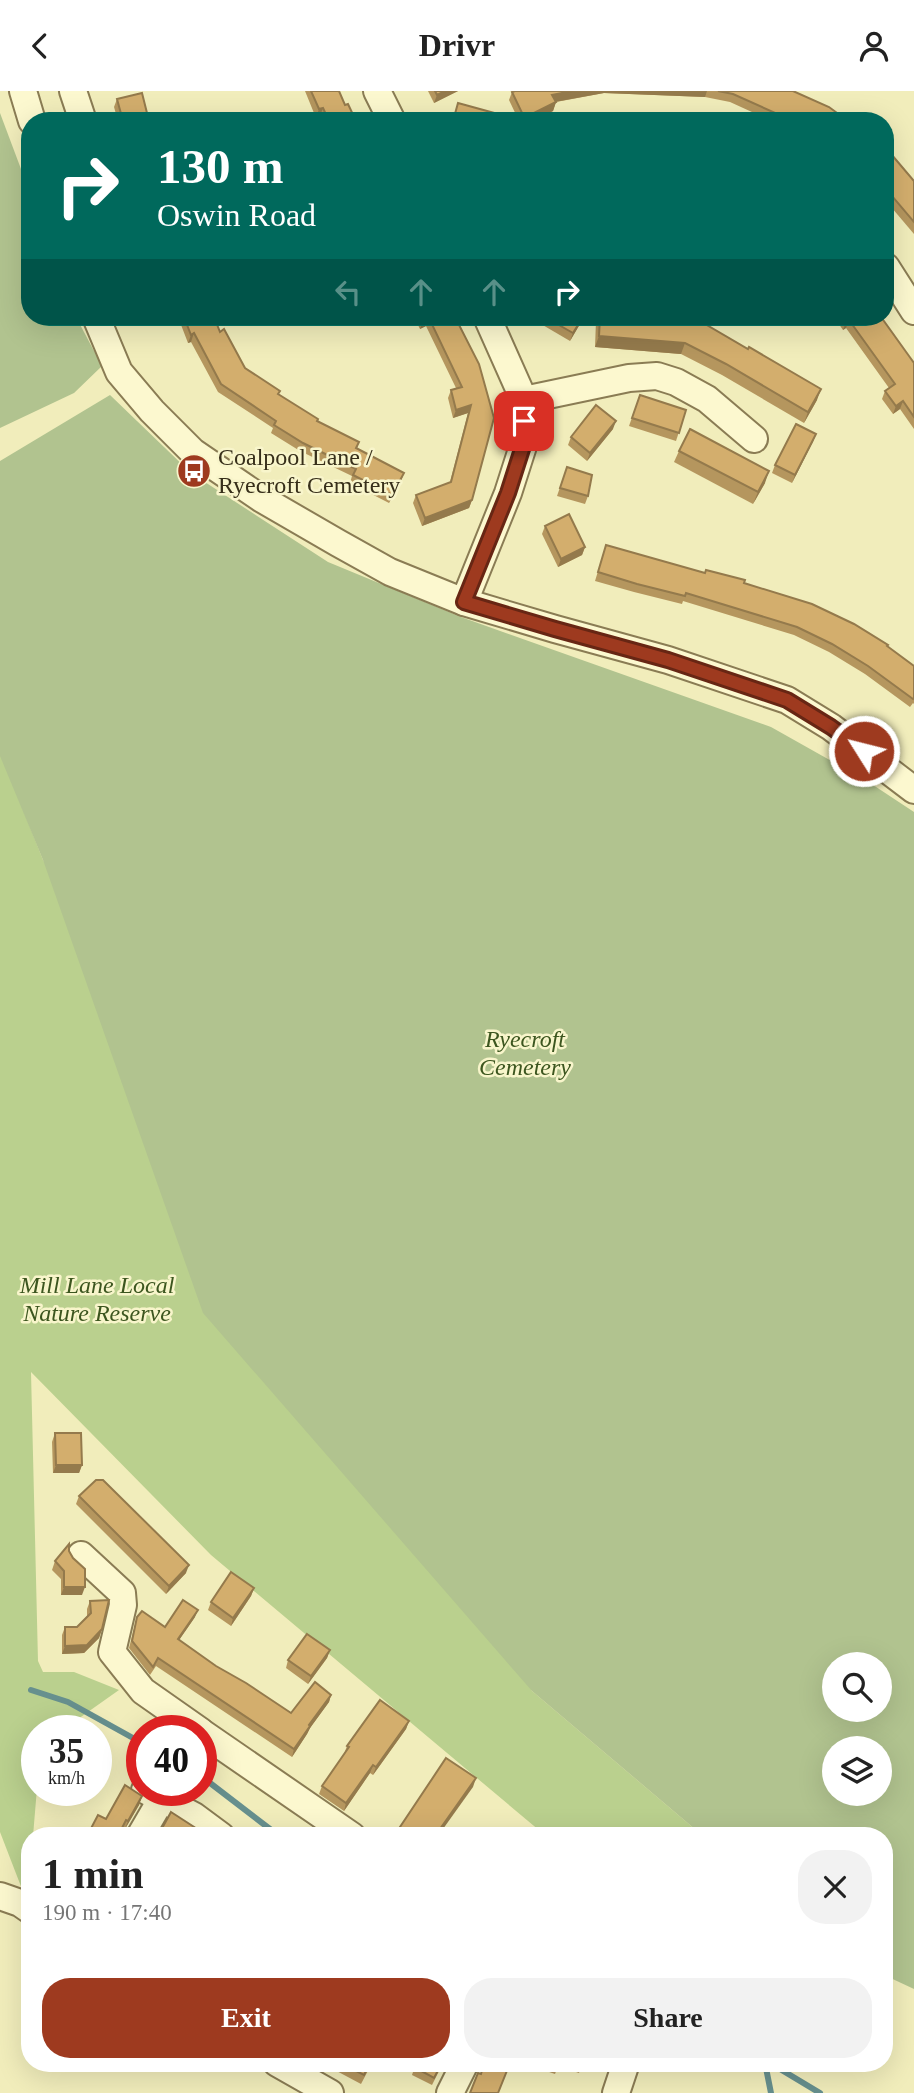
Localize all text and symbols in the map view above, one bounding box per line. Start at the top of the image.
icon: back [21,27,59,65]
text: Drivr [419,27,495,63]
icon: person [855,27,893,65]
text: 130 m [157,139,284,194]
icon: right [42,140,133,231]
text: Oswin Road [157,197,316,233]
icon: left [329,273,367,311]
icon: ahead [402,273,440,311]
icon: ahead [475,273,513,311]
icon: right [548,273,586,311]
pin [494,391,554,451]
icon: arrive [505,402,543,440]
place label: Coalpool Lane / Ryecroft Cemetery [218,444,400,498]
bus stop icon: Coalpool Lane / Ryecroft Cemetery [175,452,213,490]
position arrow [827,714,901,788]
park label: Ryecroft Cemetery [479,1026,571,1080]
park label: Mill Lane Local Nature Reserve [19,1272,175,1326]
map controls [822,1652,892,1806]
button: search [822,1652,892,1722]
speed limit sign: 40 [126,1715,217,1806]
text: 35 [49,1732,84,1771]
button: layers [822,1736,892,1806]
text: km/h [48,1768,85,1788]
button: close [798,1850,872,1924]
text: 1 min [42,1851,144,1897]
text: 190 m · 17:40 [42,1900,172,1925]
button: Exit [42,1978,450,2058]
button: Share [464,1978,872,2058]

